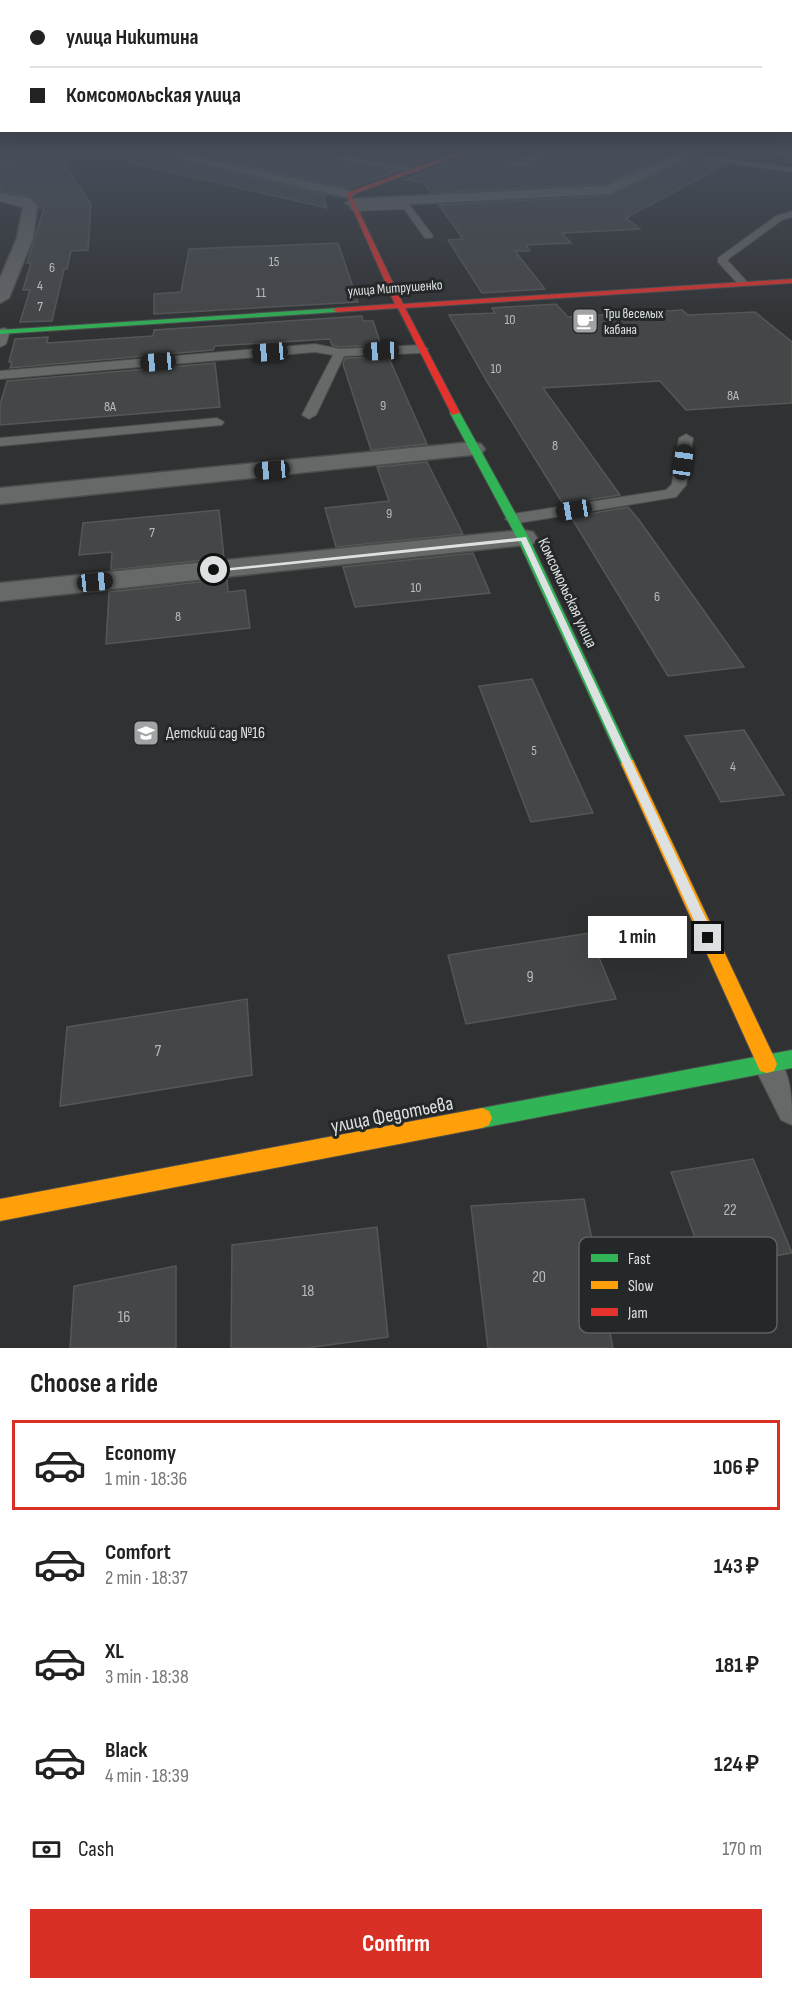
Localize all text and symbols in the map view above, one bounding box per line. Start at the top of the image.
text: улица Никитина [66,24,199,51]
text: Комсомольская улица [66,82,241,109]
house number: 15 [269,253,280,270]
house number: 6 [49,259,55,276]
street label: улица Митрушенко [347,276,443,300]
house number: 4 [37,277,43,294]
house number: 11 [256,284,266,301]
house number: 7 [37,298,43,315]
place label: Три веселых кабана [604,305,664,338]
cafe icon: Три веселых кабана [570,306,600,336]
house number: 10 [504,311,516,328]
car [251,341,289,363]
car [363,341,399,361]
car [139,351,177,373]
house number: 10 [490,360,502,377]
house number: 8А [727,387,740,404]
house number: 9 [380,397,386,414]
house number: 8А [104,398,117,415]
house number: 8 [552,437,558,454]
car [672,443,694,481]
car [253,459,291,481]
car [555,498,593,522]
house number: 9 [386,505,392,522]
house number: 7 [149,524,155,541]
street label: Комсомольская улица [533,535,601,651]
route start [200,556,227,583]
car [76,571,114,593]
house number: 10 [410,579,422,596]
house number: 6 [654,588,660,605]
house number: 8 [175,608,181,625]
school or university icon: Детский сад №16 [131,718,161,748]
place label: Детский сад №16 [166,724,265,743]
house number: 5 [531,742,537,759]
house number: 4 [730,758,736,775]
callout: 1 min [588,917,687,959]
route end [694,924,721,951]
text: 1 min [619,925,656,949]
house number: 9 [526,968,534,987]
house number: 7 [155,1042,162,1061]
street label: улица Федотьева [329,1091,455,1139]
house number: 22 [723,1201,737,1220]
legend [579,1237,777,1333]
text: Fast [628,1250,651,1269]
house number: 20 [532,1268,546,1287]
text: Slow [628,1277,653,1296]
house number: 18 [302,1282,314,1301]
text: Jam [627,1304,648,1323]
house number: 16 [118,1308,130,1327]
text: Choose a ride [30,1368,158,1400]
icon: car [33,1438,87,1492]
text: Economy [105,1440,176,1467]
text: 106 ₽ [713,1454,759,1481]
text: 1 min · 18:36 [105,1467,187,1491]
icon: car [33,1537,87,1591]
text: Comfort [105,1539,171,1566]
text: 143 ₽ [714,1553,759,1580]
text: 2 min · 18:37 [105,1566,188,1590]
icon: car [33,1636,87,1690]
text: XL [105,1638,124,1665]
text: 181 ₽ [715,1652,759,1679]
text: 3 min · 18:38 [105,1665,189,1689]
icon: car [33,1735,87,1789]
text: Black [105,1737,147,1764]
text: 124 ₽ [714,1751,759,1778]
text: 4 min · 18:39 [105,1764,189,1788]
icon: cash [30,1833,63,1866]
text: Cash [78,1836,114,1863]
text: 170 m [722,1837,762,1861]
button: Confirm [30,1909,762,1978]

